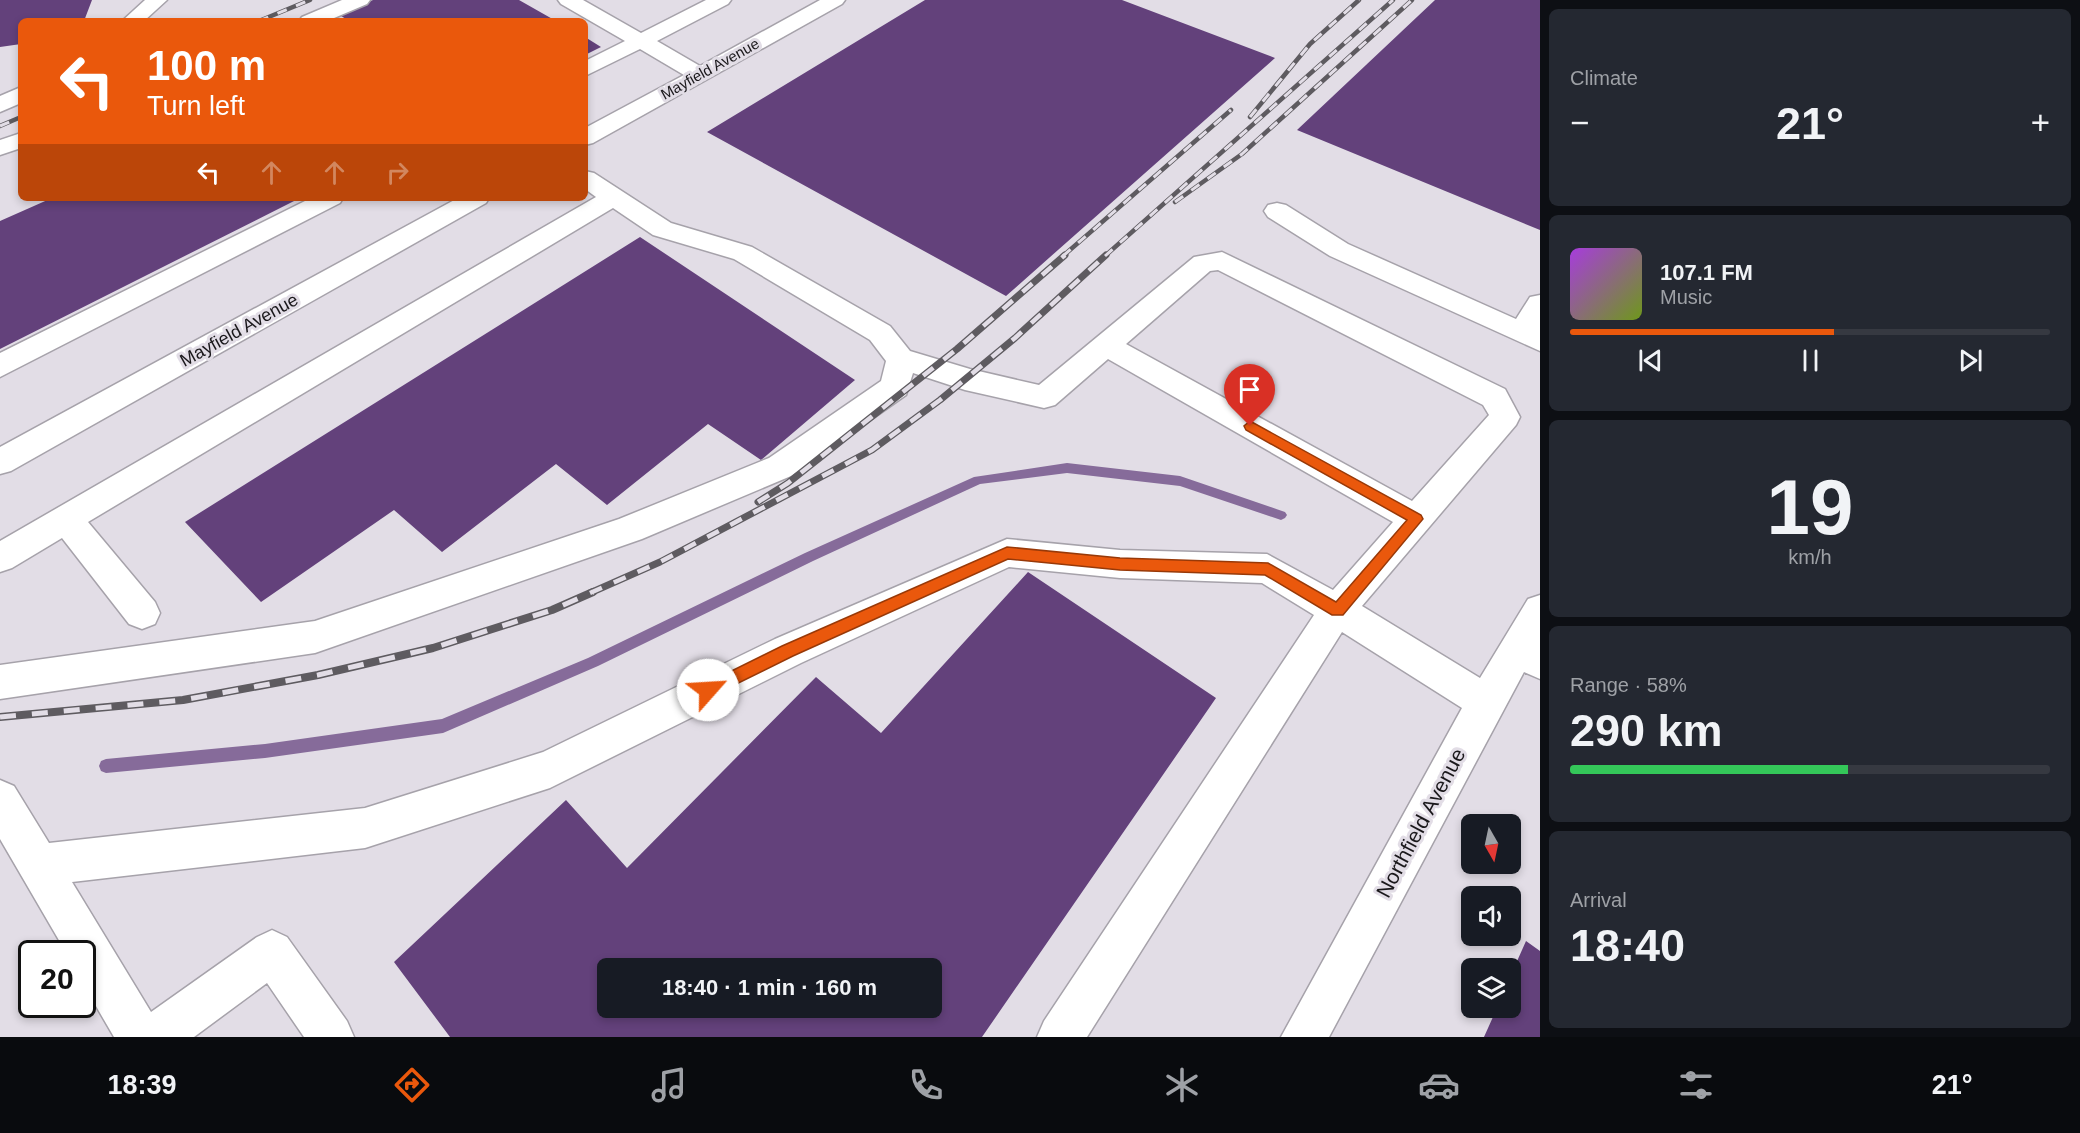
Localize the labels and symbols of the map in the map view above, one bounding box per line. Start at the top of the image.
street label: Mayfield Avenue [658,35,762,103]
street label: Mayfield Avenue [177,289,301,371]
pin [1224,364,1275,426]
position arrow [676,658,740,722]
street label: Northfield Avenue [1372,744,1470,901]
north arrow [1461,814,1521,874]
speed limit sign: 20 [18,940,96,1018]

